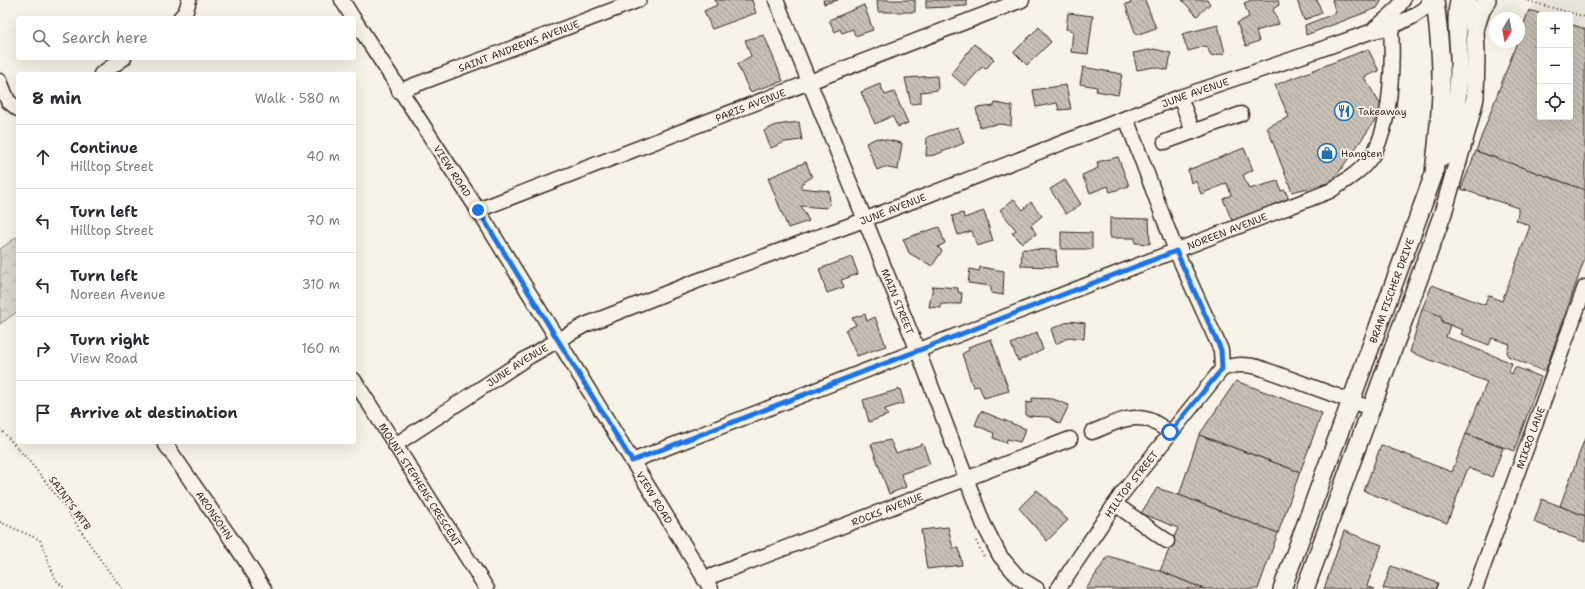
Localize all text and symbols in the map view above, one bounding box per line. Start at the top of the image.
north arrow [1489,12,1525,48]
map controls [1537,12,1573,120]
button: + [1537,12,1573,48]
search box [16,16,356,60]
street label: SAINT ANDREWS AVENUE [456,17,581,74]
icon: search [30,27,52,49]
text: Search here [62,28,148,48]
button: − [1537,48,1573,84]
street label: JUNE AVENUE [1160,75,1230,110]
button: locate [1537,84,1573,120]
street label: PARIS AVENUE [713,85,787,124]
text: 8 min [32,87,82,109]
text: Walk · 580 m [255,90,340,107]
restaurant icon: Takeaway [1333,100,1355,122]
place label: Takeaway [1358,105,1407,118]
text: Continue [70,138,138,158]
street label: VIEW ROAD [431,142,474,200]
shop icon: Hangten [1316,142,1338,164]
icon: ahead [32,146,54,168]
place label: Hangten [1341,147,1382,160]
text: 40 m [306,148,340,165]
text: Hilltop Street [70,158,154,175]
street label: JUNE AVENUE [858,190,928,227]
route end [469,201,487,219]
text: Turn left [70,202,138,222]
street label: NOREEN AVENUE [1185,209,1269,252]
icon: left [32,210,54,232]
text: 70 m [306,212,340,229]
text: Hilltop Street [70,222,154,239]
street label: BRAM FISCHER DRIVE [1366,236,1417,345]
text: Turn left [70,266,138,286]
street label: MAIN STREET [879,267,917,336]
icon: left [32,274,54,296]
text: 310 m [302,276,340,293]
text: Noreen Avenue [70,286,166,303]
text: Turn right [70,330,150,350]
icon: right [32,338,54,360]
text: 160 m [302,340,340,357]
street label: JUNE AVENUE [484,341,550,389]
text: View Road [70,350,138,367]
icon: arrive [32,402,54,424]
text: Arrive at destination [70,403,238,423]
street label: MIKRO LANE [1513,405,1547,471]
street label: MOUNT STEPHENS CRESCENT [376,420,465,549]
route start [1161,423,1179,441]
street label: HILLTOP STREET [1101,448,1161,520]
street label: VIEW ROAD [634,469,676,526]
street label: SAINT'S MTB [46,473,94,533]
street label: ARONSOHN [193,488,236,542]
street label: ROCKS AVENUE [849,489,925,529]

